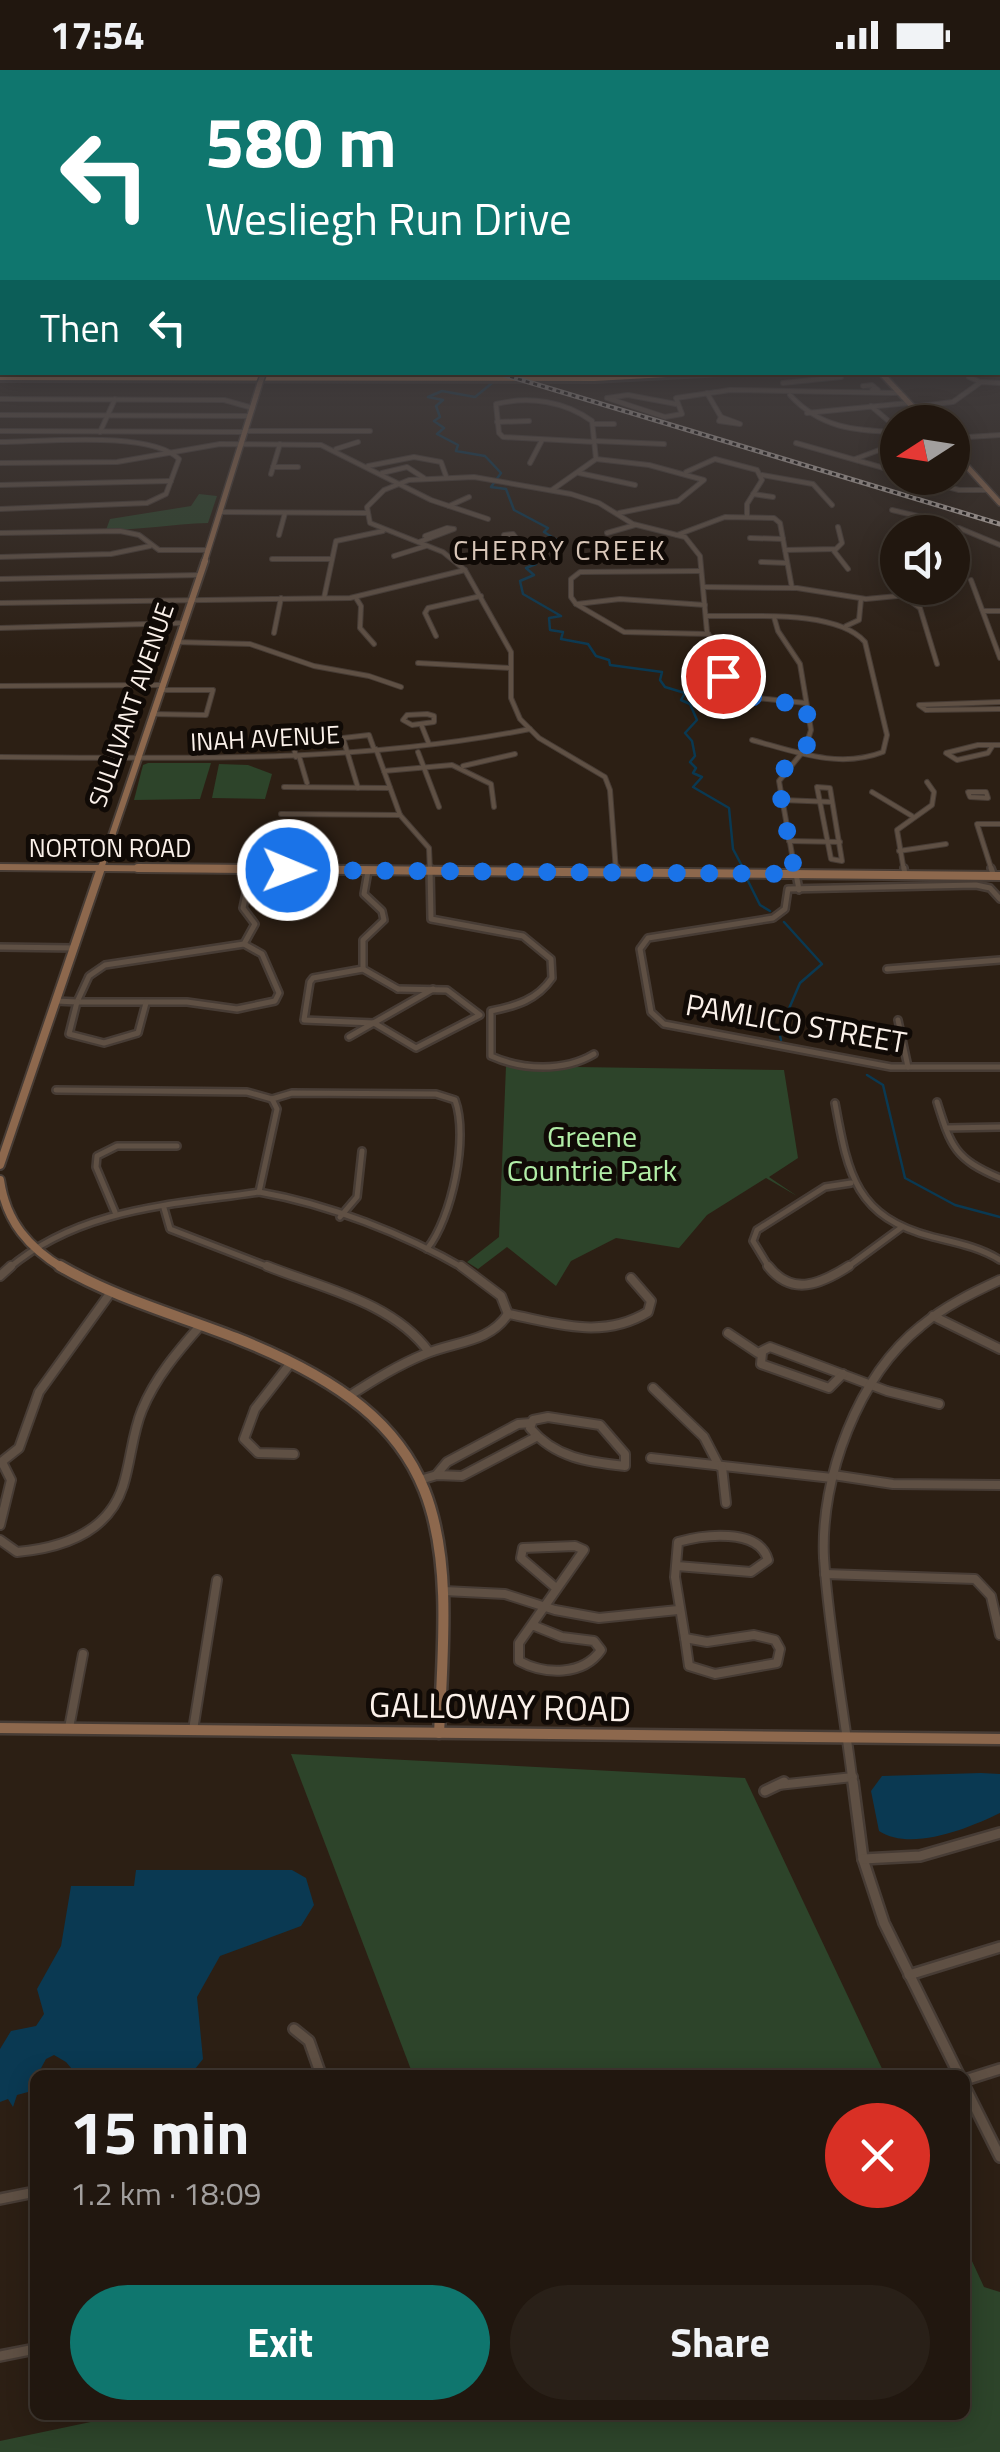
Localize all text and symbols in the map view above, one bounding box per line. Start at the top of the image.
text: 17:54 [50,6,145,64]
text: 580 m [205,88,397,194]
icon: left [40,110,170,240]
text: Wesliegh Run Drive [205,184,572,252]
text: Then [40,299,120,357]
icon: left [140,300,195,355]
north arrow [880,405,970,495]
map controls [880,405,970,605]
button: sound [880,515,970,605]
district label: CHERRY CREEK [453,528,667,571]
street label: SULLIVANT AVENUE [78,598,184,812]
pin [681,634,766,719]
icon: arrive [696,649,751,704]
street label: INAH AVENUE [189,715,341,761]
position arrow [236,818,340,922]
street label: NORTON ROAD [29,829,191,867]
street label: PAMLICO STREET [682,981,910,1065]
park label: Greene Countrie Park [507,1113,677,1193]
street label: GALLOWAY ROAD [369,1677,631,1735]
text: 15 min [70,2086,249,2177]
button: close [825,2103,930,2208]
text: 1.2 km · 18:09 [70,2169,262,2217]
button: Exit [70,2285,490,2400]
button: Share [510,2285,930,2400]

